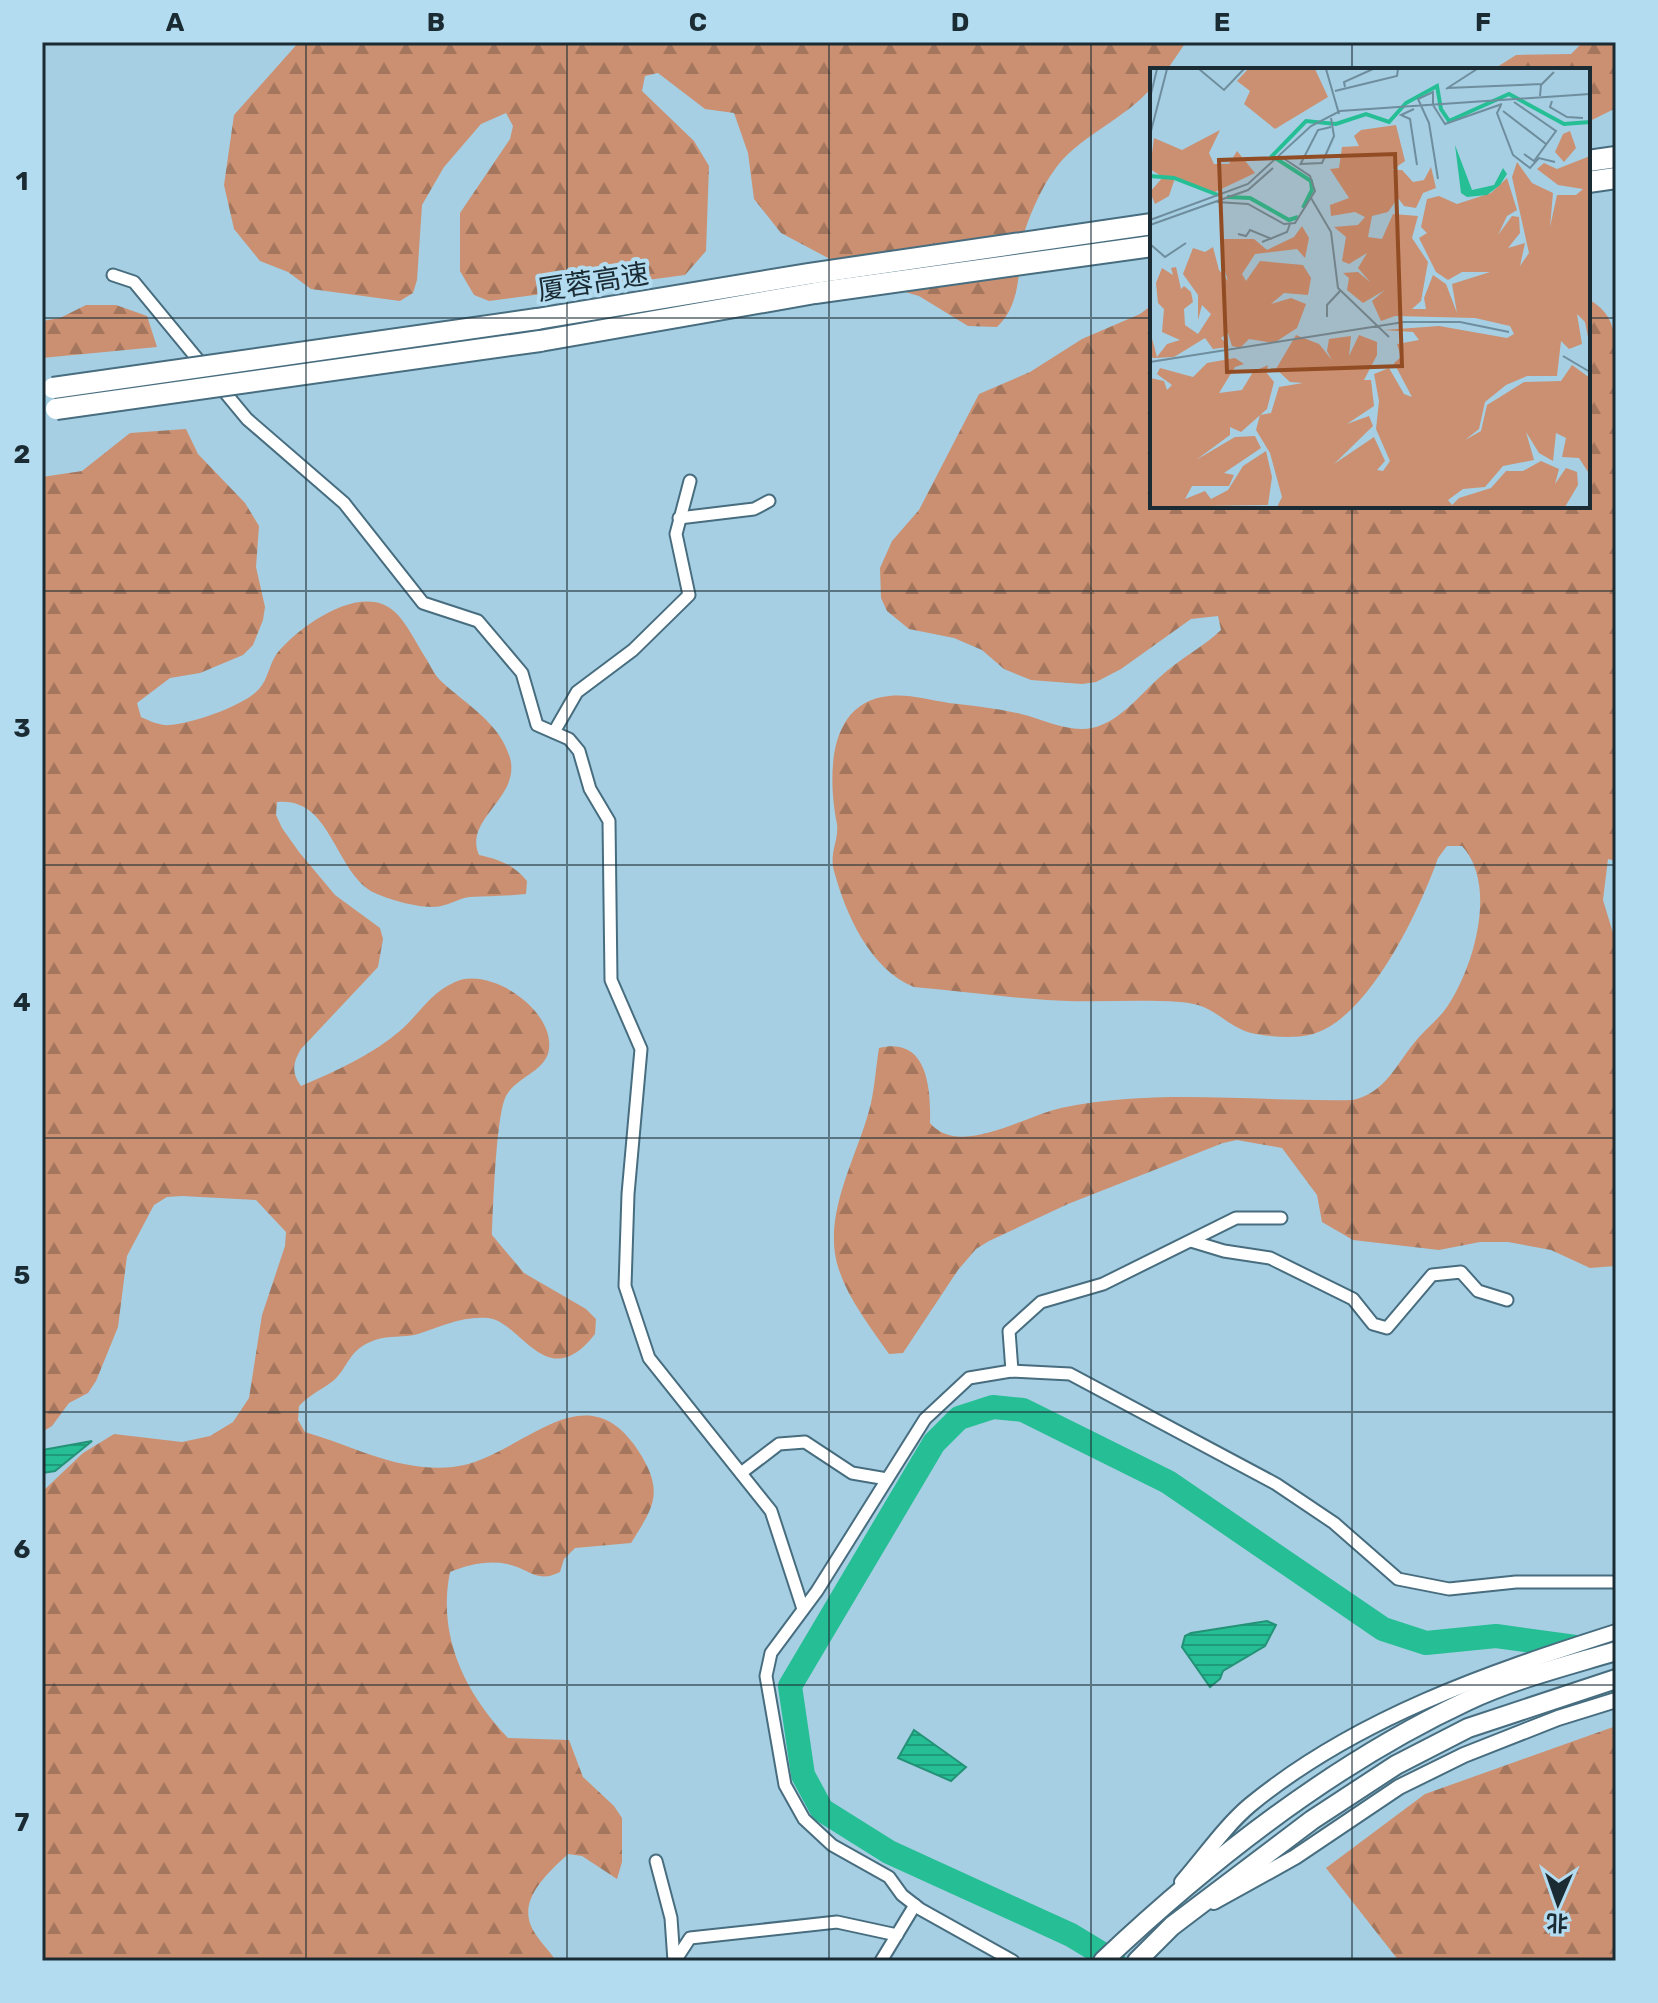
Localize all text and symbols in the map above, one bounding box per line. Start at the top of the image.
text: A [166,7,185,38]
text: B [427,7,445,38]
text: C [689,7,707,38]
text: D [951,7,969,38]
text: E [1214,7,1230,38]
text: F [1475,7,1491,38]
inset map [1150,68,1590,508]
text: 1 [16,166,28,197]
street label: 厦蓉高速 [535,257,651,307]
text: 2 [14,439,30,470]
text: 3 [13,713,31,744]
text: 4 [13,987,31,1018]
text: 5 [14,1260,30,1291]
text: 6 [14,1534,31,1565]
text: 7 [15,1807,30,1838]
north arrow [1518,1863,1598,1943]
text: 北 [1546,1909,1569,1936]

